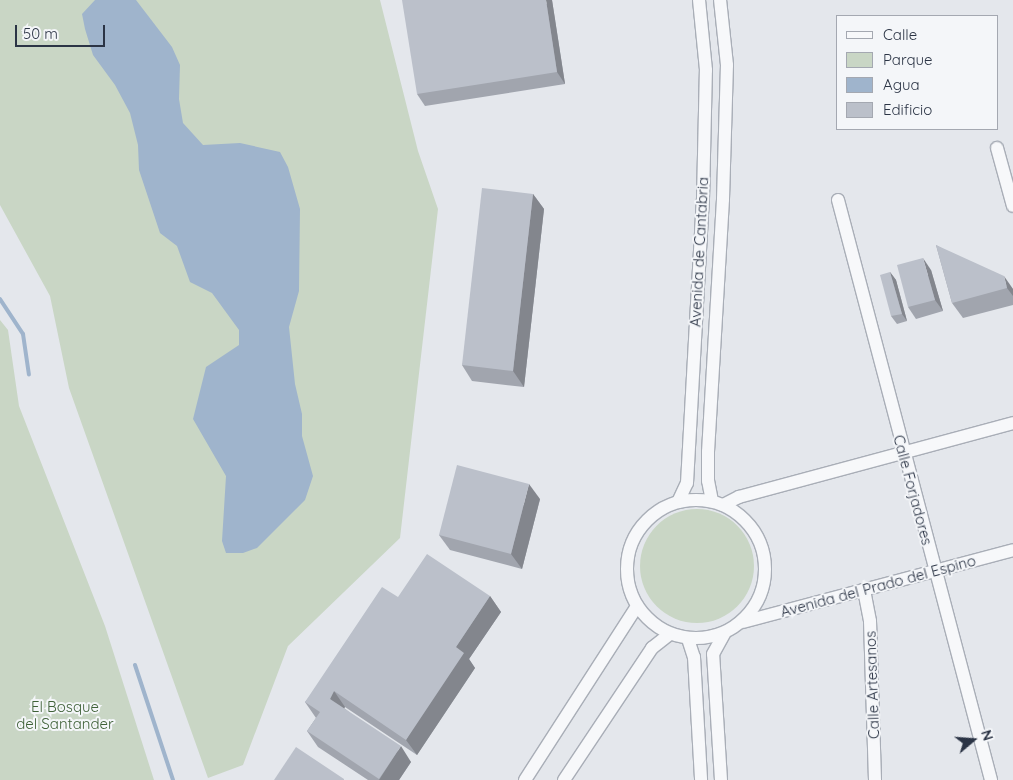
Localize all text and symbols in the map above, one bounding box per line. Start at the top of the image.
scale bar [18,15,108,47]
legend [836,15,998,130]
text: 50 m [23,24,58,43]
text: Calle [883,25,917,44]
text: Parque [883,50,933,69]
text: Agua [883,75,920,94]
text: Edificio [883,100,932,119]
street label: Avenida de Cantabria [686,176,712,328]
street label: Calle Forjadores [890,433,936,547]
street label: Avenida del Prado del Espino [778,551,978,621]
street label: Calle Artesanos [861,631,883,739]
park label: El Bosque del Santander [16,697,114,732]
north arrow [948,715,998,765]
text: N [977,728,997,743]

